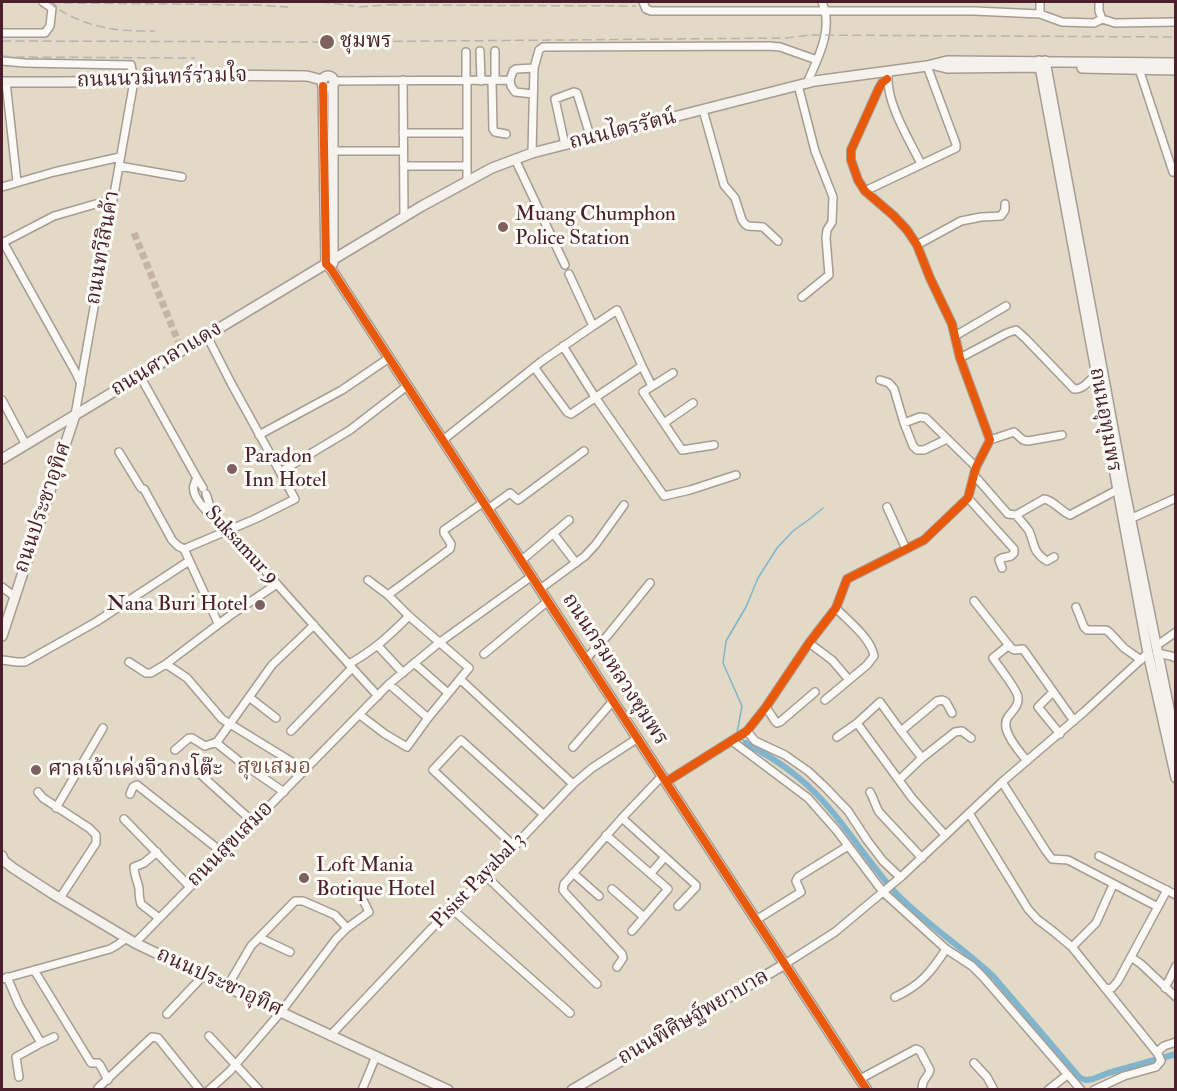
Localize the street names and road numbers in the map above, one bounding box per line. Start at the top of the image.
street label: ถนนนวมินทร์ร่วมใจ [76,63,248,95]
street label: ถนนไตรรัตน์ [567,106,679,156]
street label: ถนนทวีสินค้า [82,189,126,307]
street label: ถนนศาลาแดง [107,317,227,403]
street label: ถนนอุทุมพร [1082,366,1126,474]
street label: ถนนประชาอุทิศ [10,439,78,577]
street label: Suksamur 9 [198,502,284,590]
street label: ถนนกรมหลวงชุมพร [555,589,673,751]
street label: ถนนสุขเสมอ [183,797,279,893]
street label: Pisist Payabal 3 [427,828,531,934]
street label: ถนนประชาอุทิศ [152,943,286,1023]
street label: ถนนพิศิษฐ์พยาบาล [614,965,774,1071]

